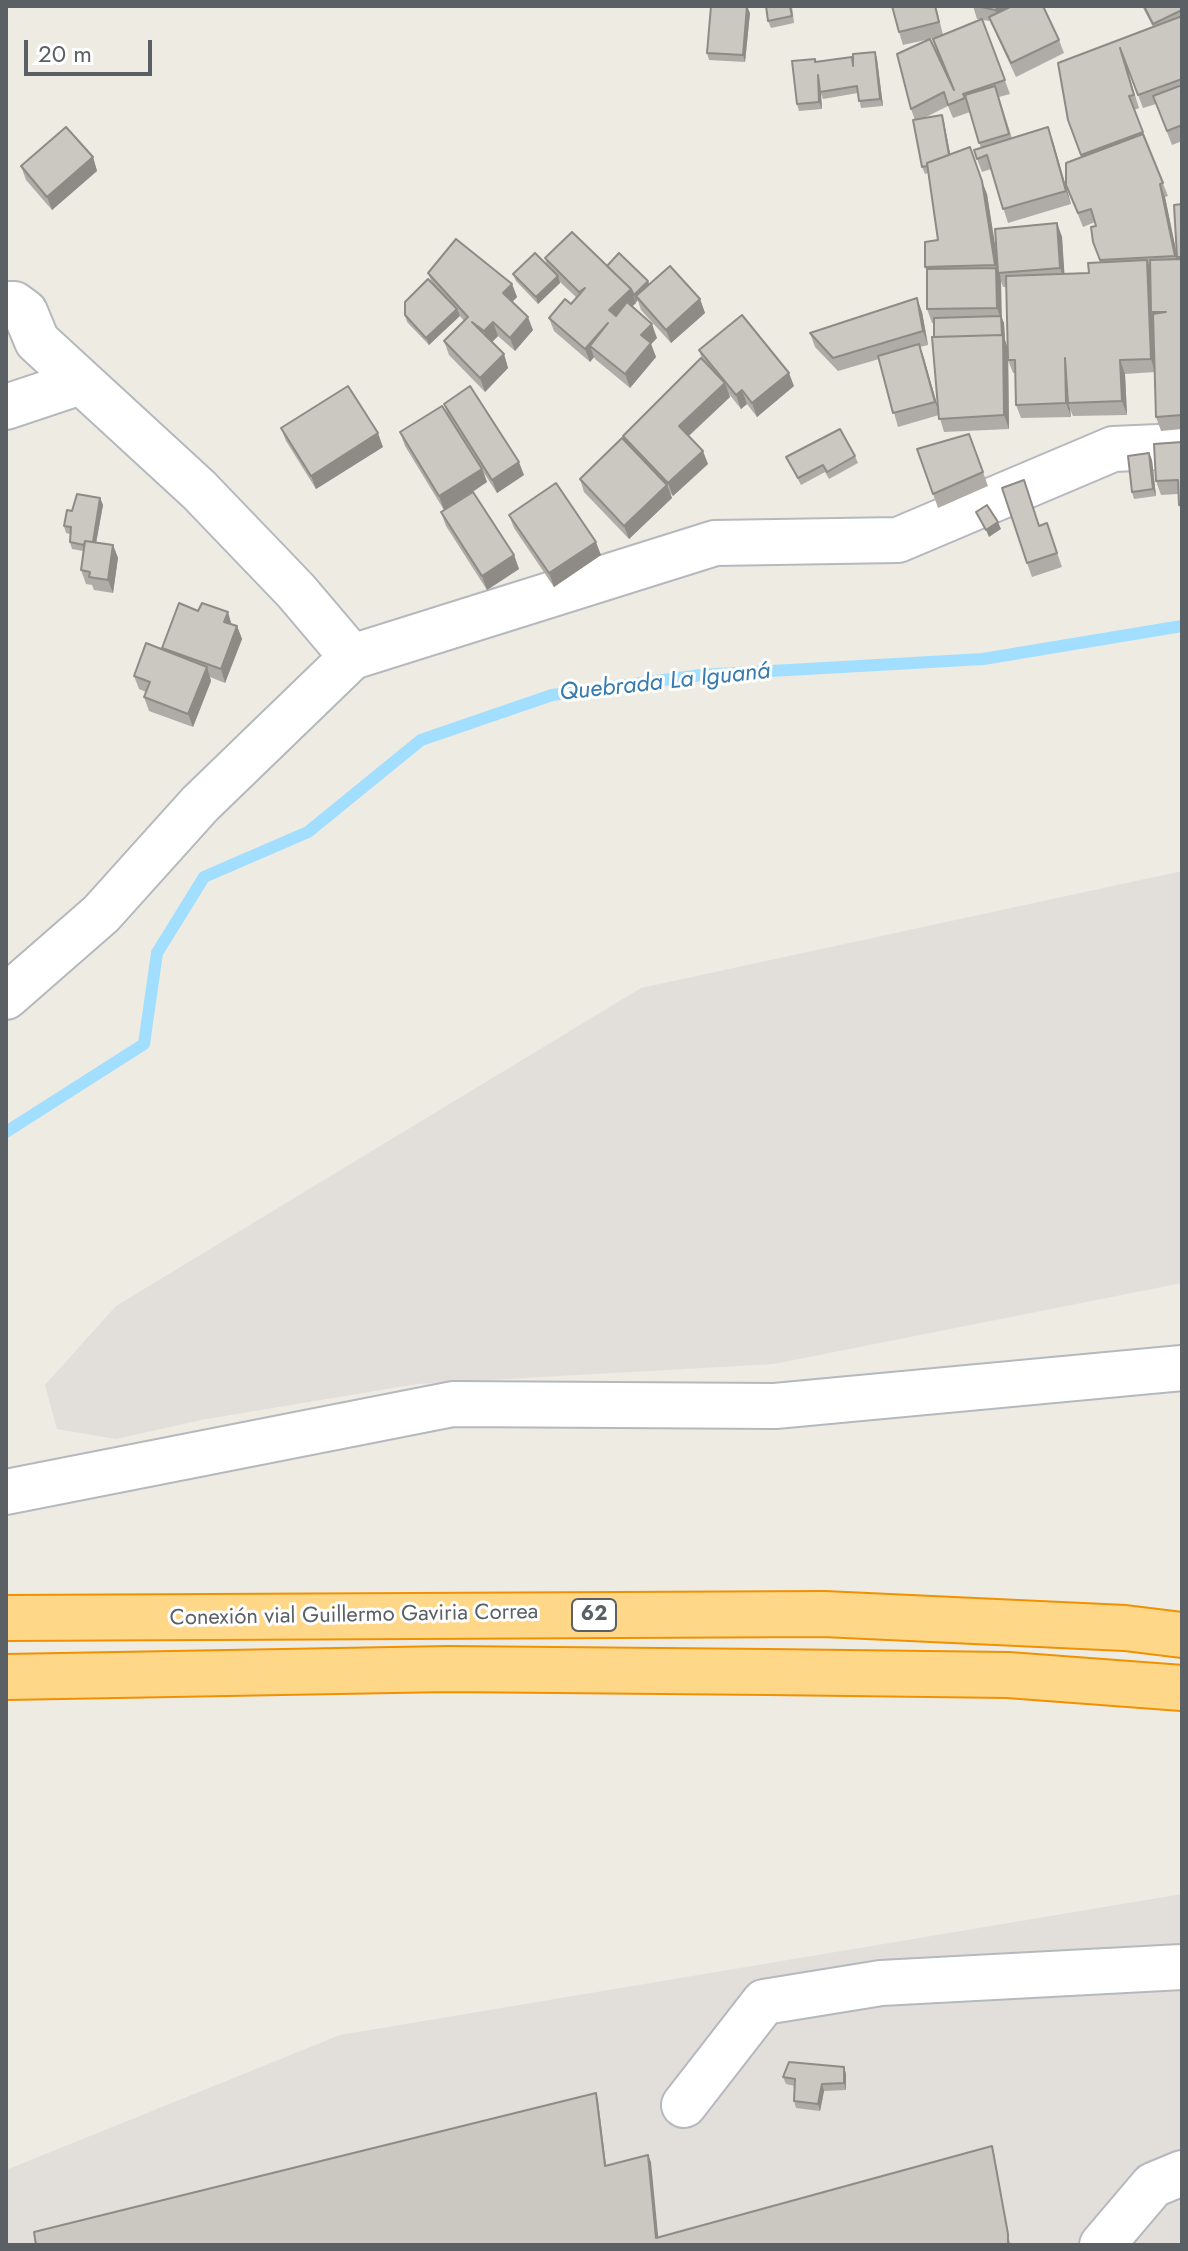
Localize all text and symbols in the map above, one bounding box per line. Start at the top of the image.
scale bar [28,24,156,74]
text: 20 m [38,36,92,71]
water label: Quebrada La Iguaná [558,658,772,708]
road number: 62 [572,1599,616,1631]
street label: Conexión vial Guillermo Gaviria Correa [169,1600,539,1632]

